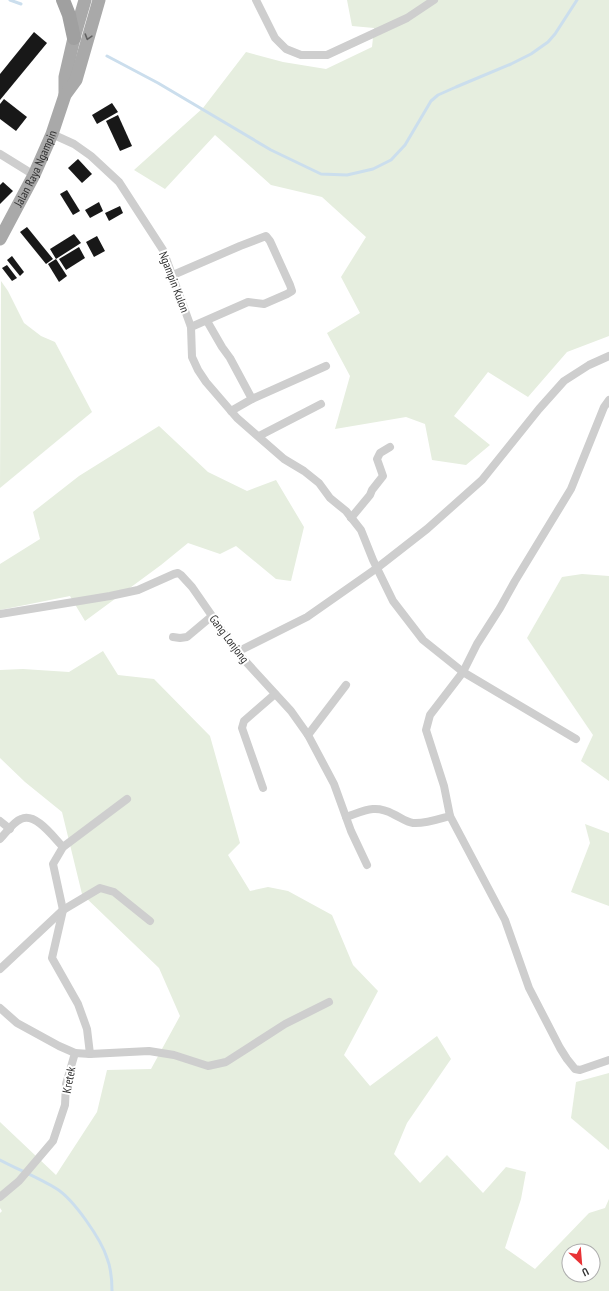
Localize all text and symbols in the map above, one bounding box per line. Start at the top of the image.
one-way arrow [84,34,93,41]
street label: Jalan Raya Ngampin [10,128,60,210]
street label: Ngampin Kulon [156,249,193,314]
street label: Gang Lonjong [206,611,252,666]
street label: Kretek [59,1065,78,1094]
north arrow [561,1243,601,1283]
text: U [579,1264,591,1280]

